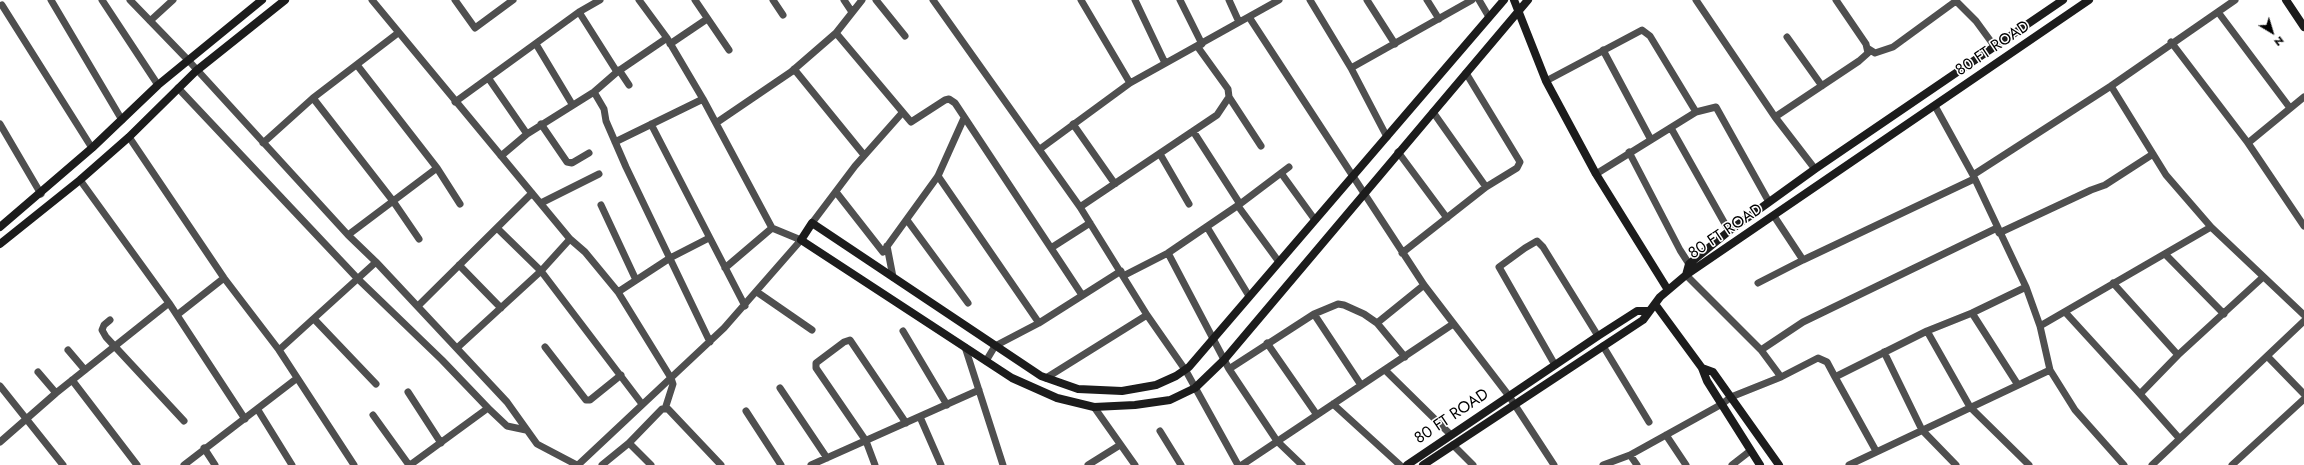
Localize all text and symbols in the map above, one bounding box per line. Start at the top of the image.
north arrow [2252,12,2292,52]
street label: 80 FT ROAD [1952,17,2034,81]
text: N [2271,32,2288,50]
street label: 80 FT ROAD [1685,200,1767,264]
street label: 80 FT ROAD [1411,385,1493,449]

